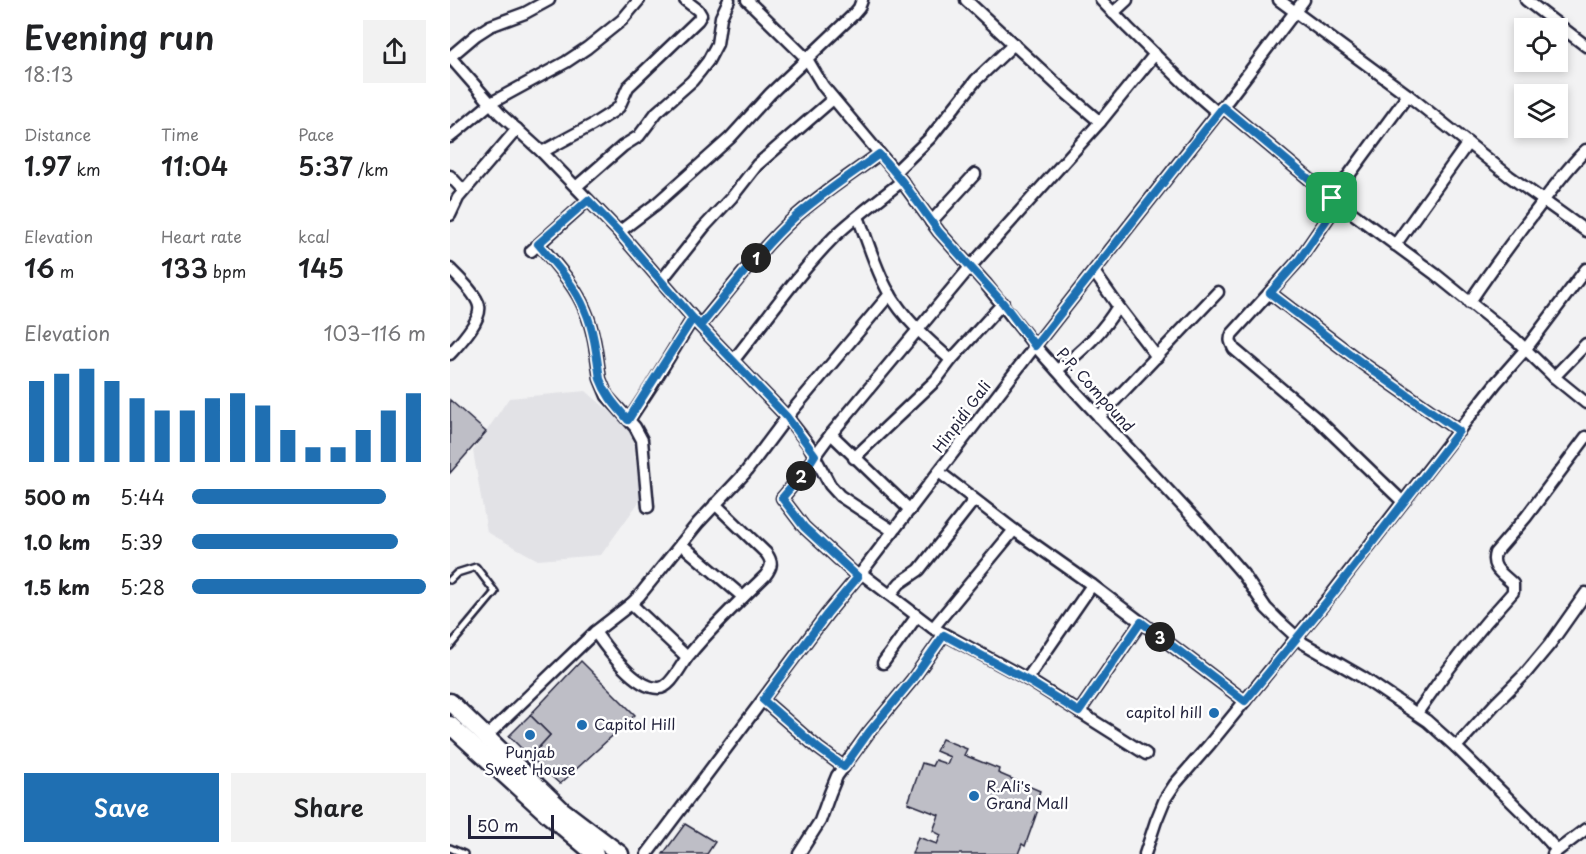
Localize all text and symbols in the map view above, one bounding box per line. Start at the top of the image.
text: Evening run [24,11,215,61]
map controls [1514,18,1568,138]
button: locate [1514,18,1568,72]
button: share [363,20,426,83]
text: 18:13 [24,59,73,89]
button: layers [1514,84,1568,138]
text: Distance [24,122,91,146]
text: Time [161,122,199,146]
text: Pace [298,122,334,146]
text: 1.97 [24,146,71,185]
text: 11:04 [161,146,228,185]
text: 5:37 [298,146,353,185]
text: km [71,157,101,181]
text: /km [353,157,389,181]
pin [1306,172,1357,223]
icon: arrive [1315,181,1348,214]
text: Elevation [24,224,93,248]
text: Heart rate [161,224,242,248]
text: kcal [298,224,330,248]
pin: 1 [741,243,771,273]
text: 1 [752,246,760,270]
text: 16 [24,248,54,287]
text: 133 [161,248,208,287]
text: 145 [298,248,344,287]
text: m [54,259,74,283]
text: bpm [208,259,246,283]
text: Elevation [24,318,110,348]
text: 103–116 m [324,318,426,348]
street label: P.P. Compound [1052,342,1140,436]
street label: Hinpidi Gali [926,375,996,457]
pin: 2 [786,461,816,491]
text: 2 [795,464,807,488]
text: 500 m [24,482,91,512]
text: 5:44 [120,482,165,512]
text: 1.0 km [24,527,91,557]
text: 5:39 [120,527,163,557]
text: 1.5 km [24,572,90,602]
text: 5:28 [120,572,165,602]
pin: 3 [1145,622,1175,652]
text: 3 [1155,625,1165,649]
place label: capitol hill [1126,700,1202,723]
marker: capitol hill [1207,706,1221,720]
place label: Capitol Hill [594,712,675,735]
marker: Capitol Hill [575,718,589,732]
marker: Punjab Sweet House [523,728,537,742]
place label: Punjab Sweet House [484,740,576,780]
button: Save [24,773,219,842]
button: Share [231,773,426,842]
place label: R.Ali's Grand Mall [986,774,1068,814]
marker: R.Ali's Grand Mall [967,789,981,803]
scale bar [468,812,554,840]
text: 50 m [477,813,518,837]

